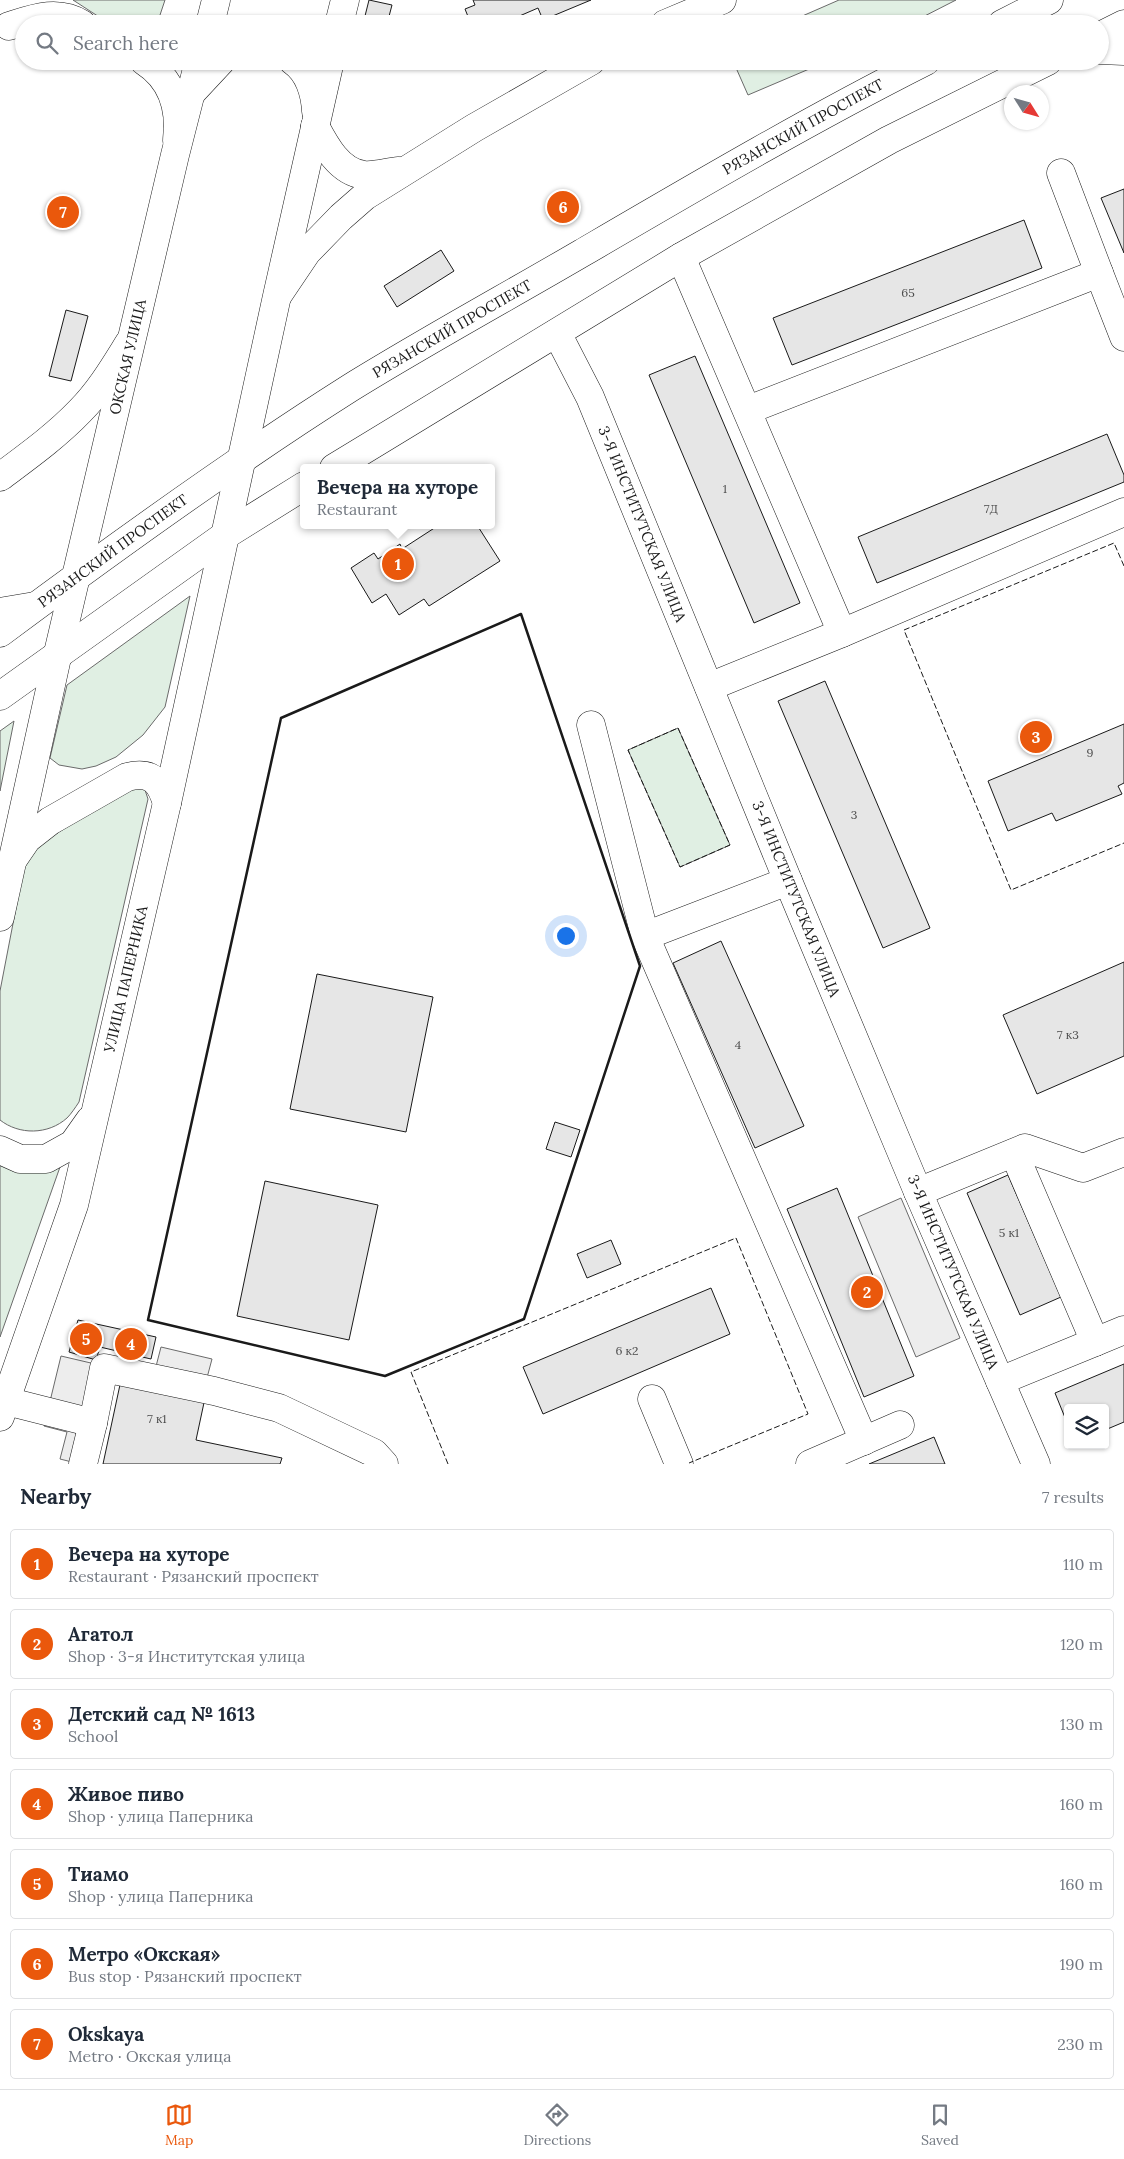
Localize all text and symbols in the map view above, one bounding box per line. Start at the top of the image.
search box [15,15,1109,70]
icon: search [33,29,61,57]
text: Search here [73,31,179,55]
street label: РЯЗАНСКИЙ ПРОСПЕКТ [719,74,887,179]
north arrow [1004,85,1049,130]
pin: 6 [547,188,579,226]
pin: 7 [47,193,79,231]
street label: РЯЗАНСКИЙ ПРОСПЕКТ [369,275,535,382]
house number: 65 [901,285,915,300]
street label: ОКСКАЯ УЛИЦА [105,297,150,416]
street label: 3-Я ИНСТИТУТСКАЯ УЛИЦА [594,423,691,625]
popup [300,464,495,529]
text: Вечера на хуторе [317,475,478,499]
house number: 1 [723,481,727,496]
street label: РЯЗАНСКИЙ ПРОСПЕКТ [34,490,192,611]
text: Restaurant [317,499,397,519]
house number: 7Д [984,501,998,516]
pin: 1 [382,545,414,583]
pin: 3 [1020,718,1052,756]
house number: 9 [1087,745,1094,760]
street label: 3-Я ИНСТИТУТСКАЯ УЛИЦА [748,798,845,1000]
house number: 3 [851,807,858,822]
street label: УЛИЦА ПАПЕРНИКА [99,903,152,1055]
your location [553,923,579,949]
house number: 7 к3 [1057,1027,1079,1042]
house number: 4 [735,1037,742,1052]
street label: 3-Я ИНСТИТУТСКАЯ УЛИЦА [904,1172,1003,1373]
house number: 5 к1 [999,1225,1019,1240]
pin: 2 [851,1273,883,1311]
pin: 5 [70,1320,102,1358]
pin: 4 [115,1325,147,1363]
house number: 6 к2 [616,1343,638,1358]
map controls [1064,1404,1109,1449]
button: layers [1064,1404,1109,1449]
house number: 7 к1 [147,1411,167,1426]
text: Nearby [20,1483,91,1510]
text: 7 results [1042,1487,1104,1507]
text: Вечера на хуторе [68,1542,230,1566]
text: 1 [34,1554,40,1574]
text: 110 m [1063,1554,1103,1574]
text: Restaurant · Рязанский проспект [68,1566,319,1586]
text: Агатол [68,1622,133,1646]
text: 2 [33,1634,41,1654]
text: 120 m [1060,1634,1103,1654]
text: Shop · 3-я Институтская улица [68,1646,305,1666]
text: Детский сад № 1613 [68,1702,255,1726]
text: 3 [33,1714,41,1734]
text: 130 m [1060,1714,1103,1734]
text: School [68,1726,118,1746]
text: Живое пиво [68,1782,184,1806]
text: 4 [33,1794,41,1814]
text: 160 m [1059,1794,1103,1814]
text: Shop · улица Паперника [68,1806,253,1826]
text: Тиамо [68,1862,129,1886]
text: 5 [33,1874,41,1894]
text: 160 m [1059,1874,1103,1894]
text: Shop · улица Паперника [68,1886,253,1906]
text: Метро «Окская» [68,1942,220,1966]
text: 6 [32,1954,42,1974]
text: 190 m [1059,1954,1103,1974]
text: Bus stop · Рязанский проспект [68,1966,302,1986]
text: Okskaya [68,2022,144,2046]
text: 7 [33,2034,41,2054]
text: 230 m [1057,2034,1103,2054]
text: Metro · Окская улица [68,2046,231,2066]
tab: Map [165,2101,193,2149]
tab: Directions [523,2101,591,2149]
tab: Saved [921,2101,959,2149]

